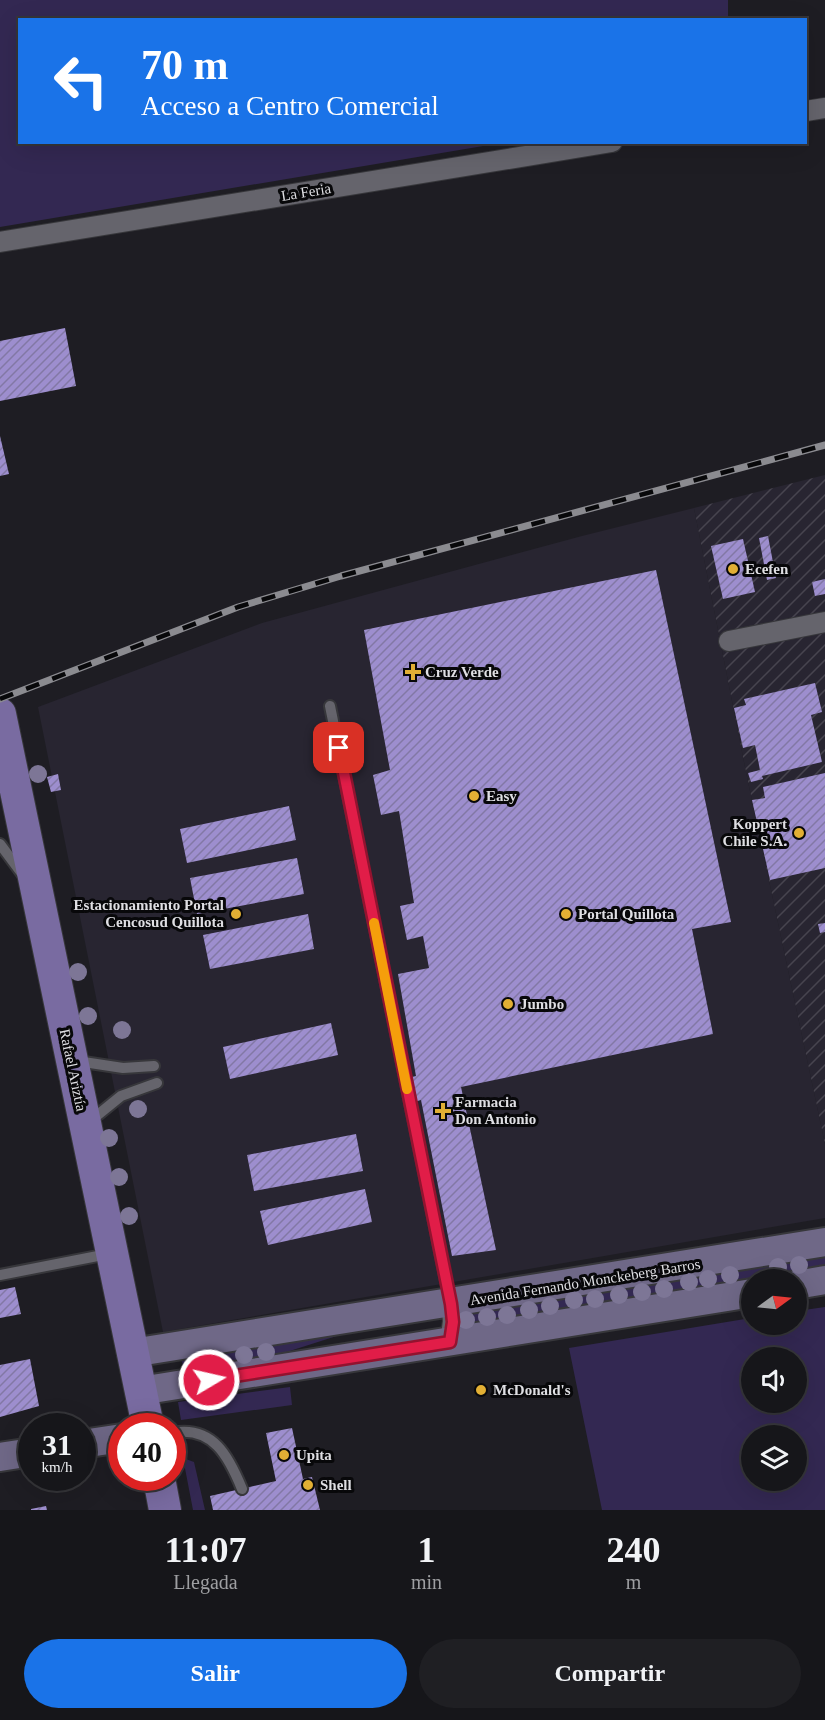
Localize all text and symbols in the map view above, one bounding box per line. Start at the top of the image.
icon: left [42,42,120,120]
text: 70 m [141,42,229,88]
text: Acceso a Centro Comercial [141,91,439,121]
street label: La Feria [280,180,332,204]
place label: Ecefen [745,561,789,577]
marker: Ecefen [726,562,740,576]
place label: Cruz Verde [425,664,499,680]
marker: Cruz Verde [406,665,420,679]
pin [313,722,364,773]
icon: arrive [322,731,355,764]
place label: Easy [486,788,517,804]
marker: Easy [467,789,481,803]
place label: Koppert Chile S.A. [722,816,787,849]
marker: Koppert Chile S.A. [792,826,806,840]
place label: Estacionamiento Portal Cencosud Quillota [74,897,224,930]
place label: Portal Quillota [578,906,675,922]
marker: Estacionamiento Portal Cencosud Quillota [229,907,243,921]
marker: Portal Quillota [559,907,573,921]
place label: Jumbo [520,996,564,1012]
marker: Jumbo [501,997,515,1011]
street label: Rafael Ariztía [56,1027,90,1113]
place label: Farmacia Don Antonio [455,1094,536,1127]
marker: Farmacia Don Antonio [436,1104,450,1118]
street label: Avenida Fernando Monckeberg Barros [469,1256,702,1308]
north arrow [741,1269,807,1335]
map controls [741,1269,807,1491]
button: sound [741,1347,807,1413]
position arrow [177,1348,241,1412]
place label: McDonald's [493,1382,571,1398]
marker: McDonald's [474,1383,488,1397]
speed limit sign: 40 [108,1413,186,1491]
button: layers [741,1425,807,1491]
text: 31 [42,1428,72,1461]
place label: Upita [296,1447,332,1463]
marker: Upita [277,1448,291,1462]
text: km/h [42,1459,72,1475]
place label: Shell [320,1477,352,1493]
marker: Shell [301,1478,315,1492]
text: 11:07 [164,1530,246,1570]
text: 1 [417,1530,435,1570]
text: 240 [607,1530,661,1570]
text: Llegada [173,1571,238,1593]
text: min [411,1571,442,1593]
text: m [626,1571,641,1593]
button: Salir [24,1639,407,1708]
button: Compartir [419,1639,801,1708]

